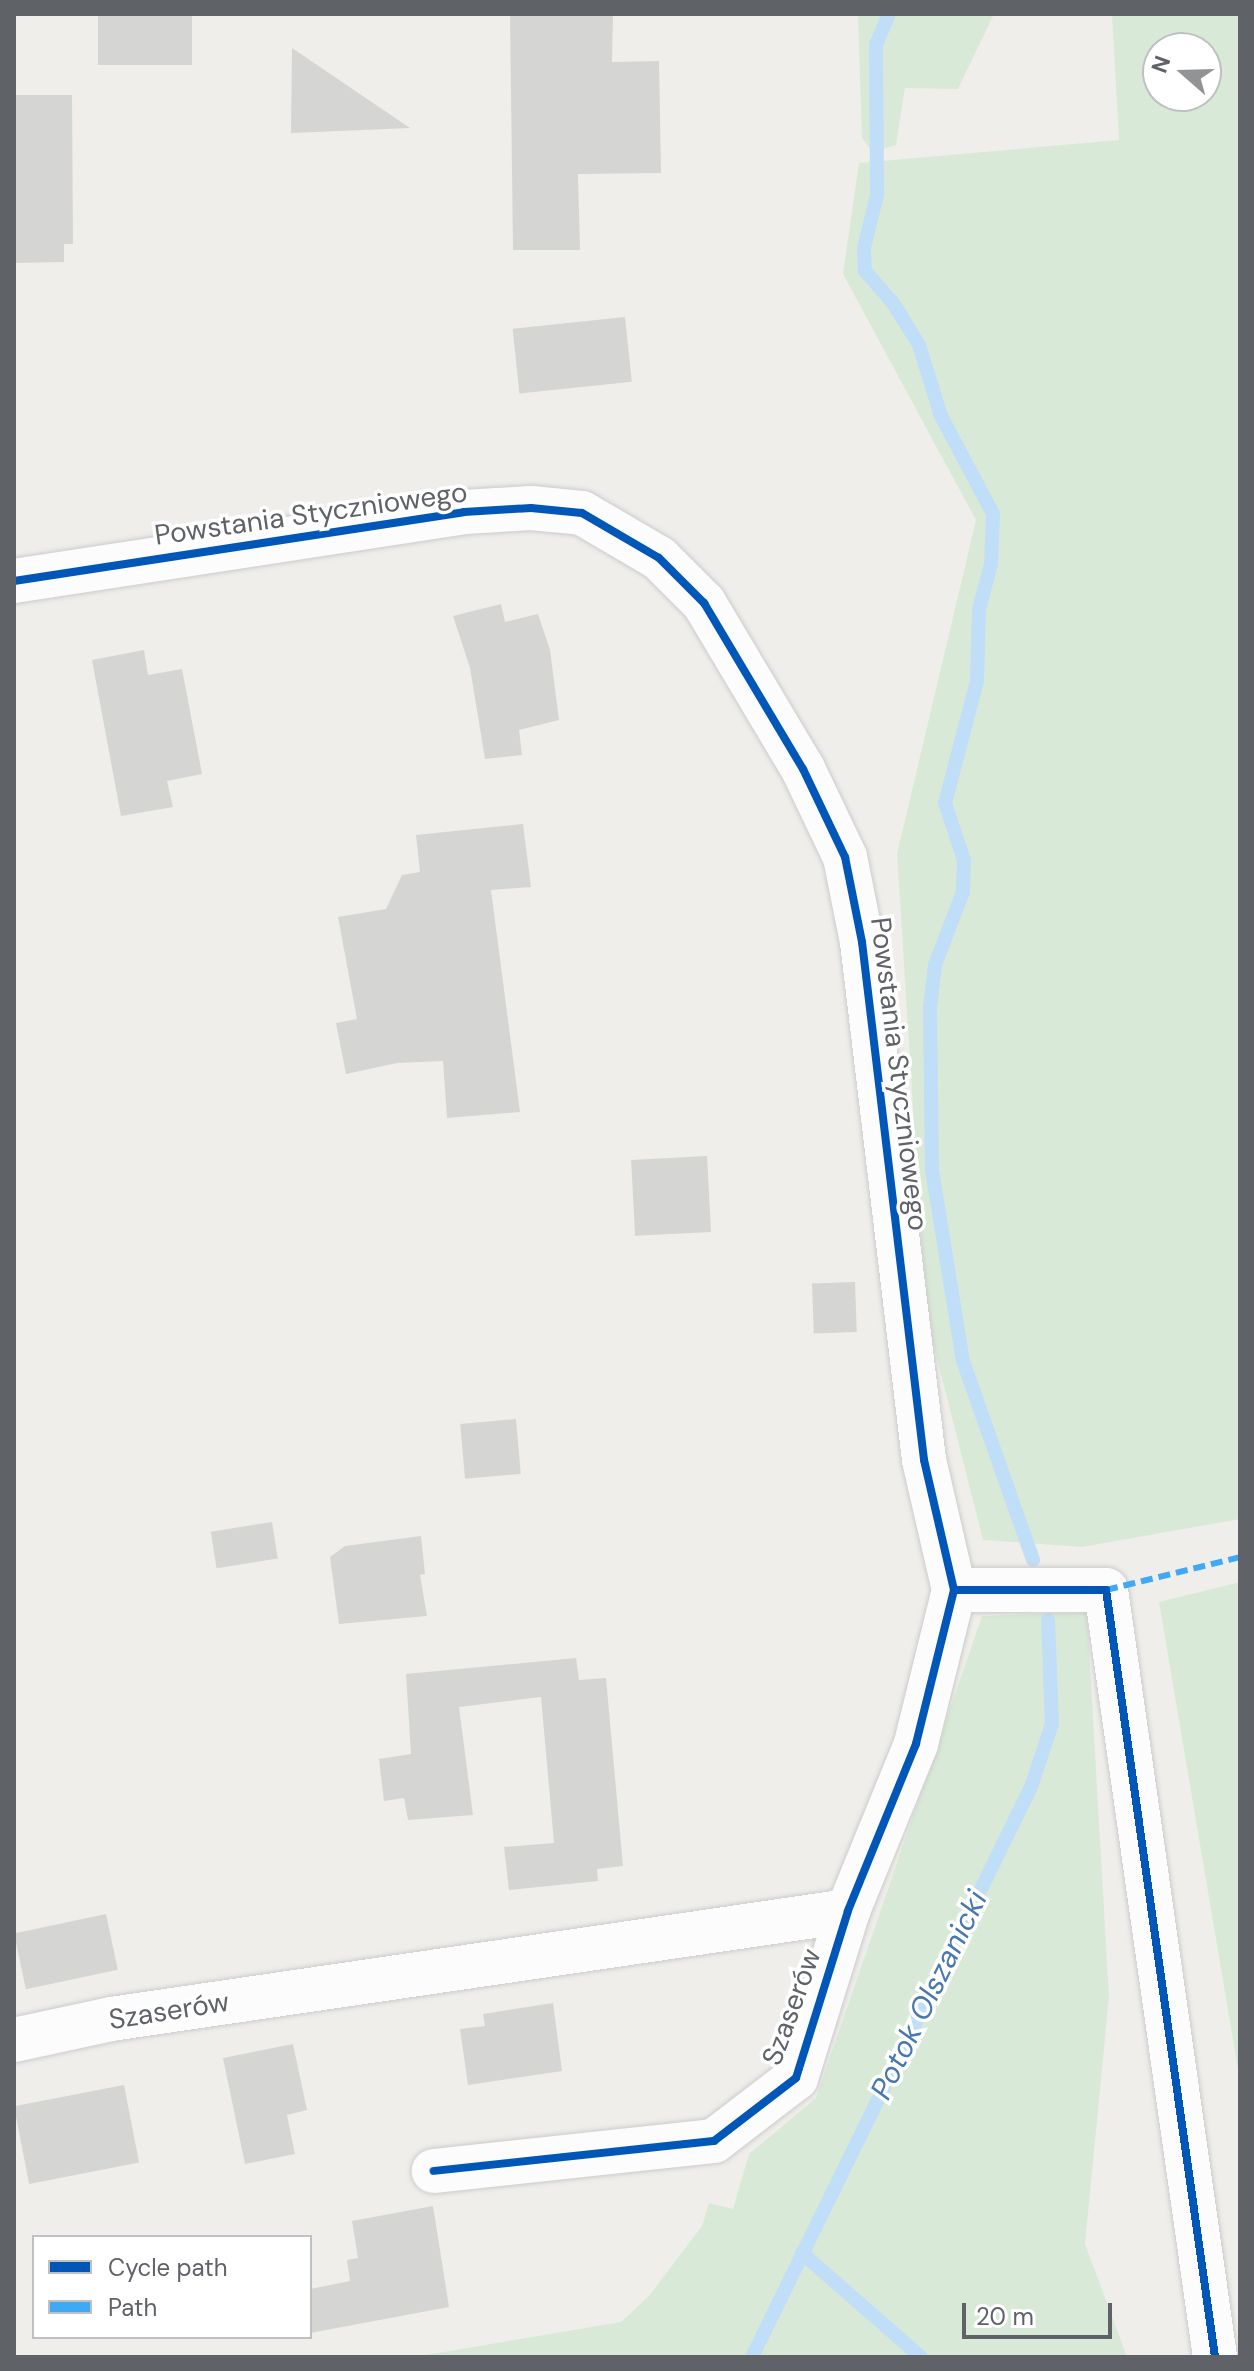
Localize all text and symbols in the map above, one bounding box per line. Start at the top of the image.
north arrow [1142,32,1222,112]
text: N [1144,52,1177,77]
street label: Powstania Styczniowego [152,475,470,553]
street label: Powstania Styczniowego [863,915,935,1233]
water label: Potok Olszanicki [863,1885,995,2105]
street label: Szaserów [755,1944,829,2070]
street label: Szaserów [106,1985,232,2037]
legend [32,2235,312,2339]
text: Cycle path [108,2252,227,2283]
scale bar [966,2287,1116,2337]
text: Path [108,2292,157,2323]
text: 20 m [976,2301,1034,2332]

